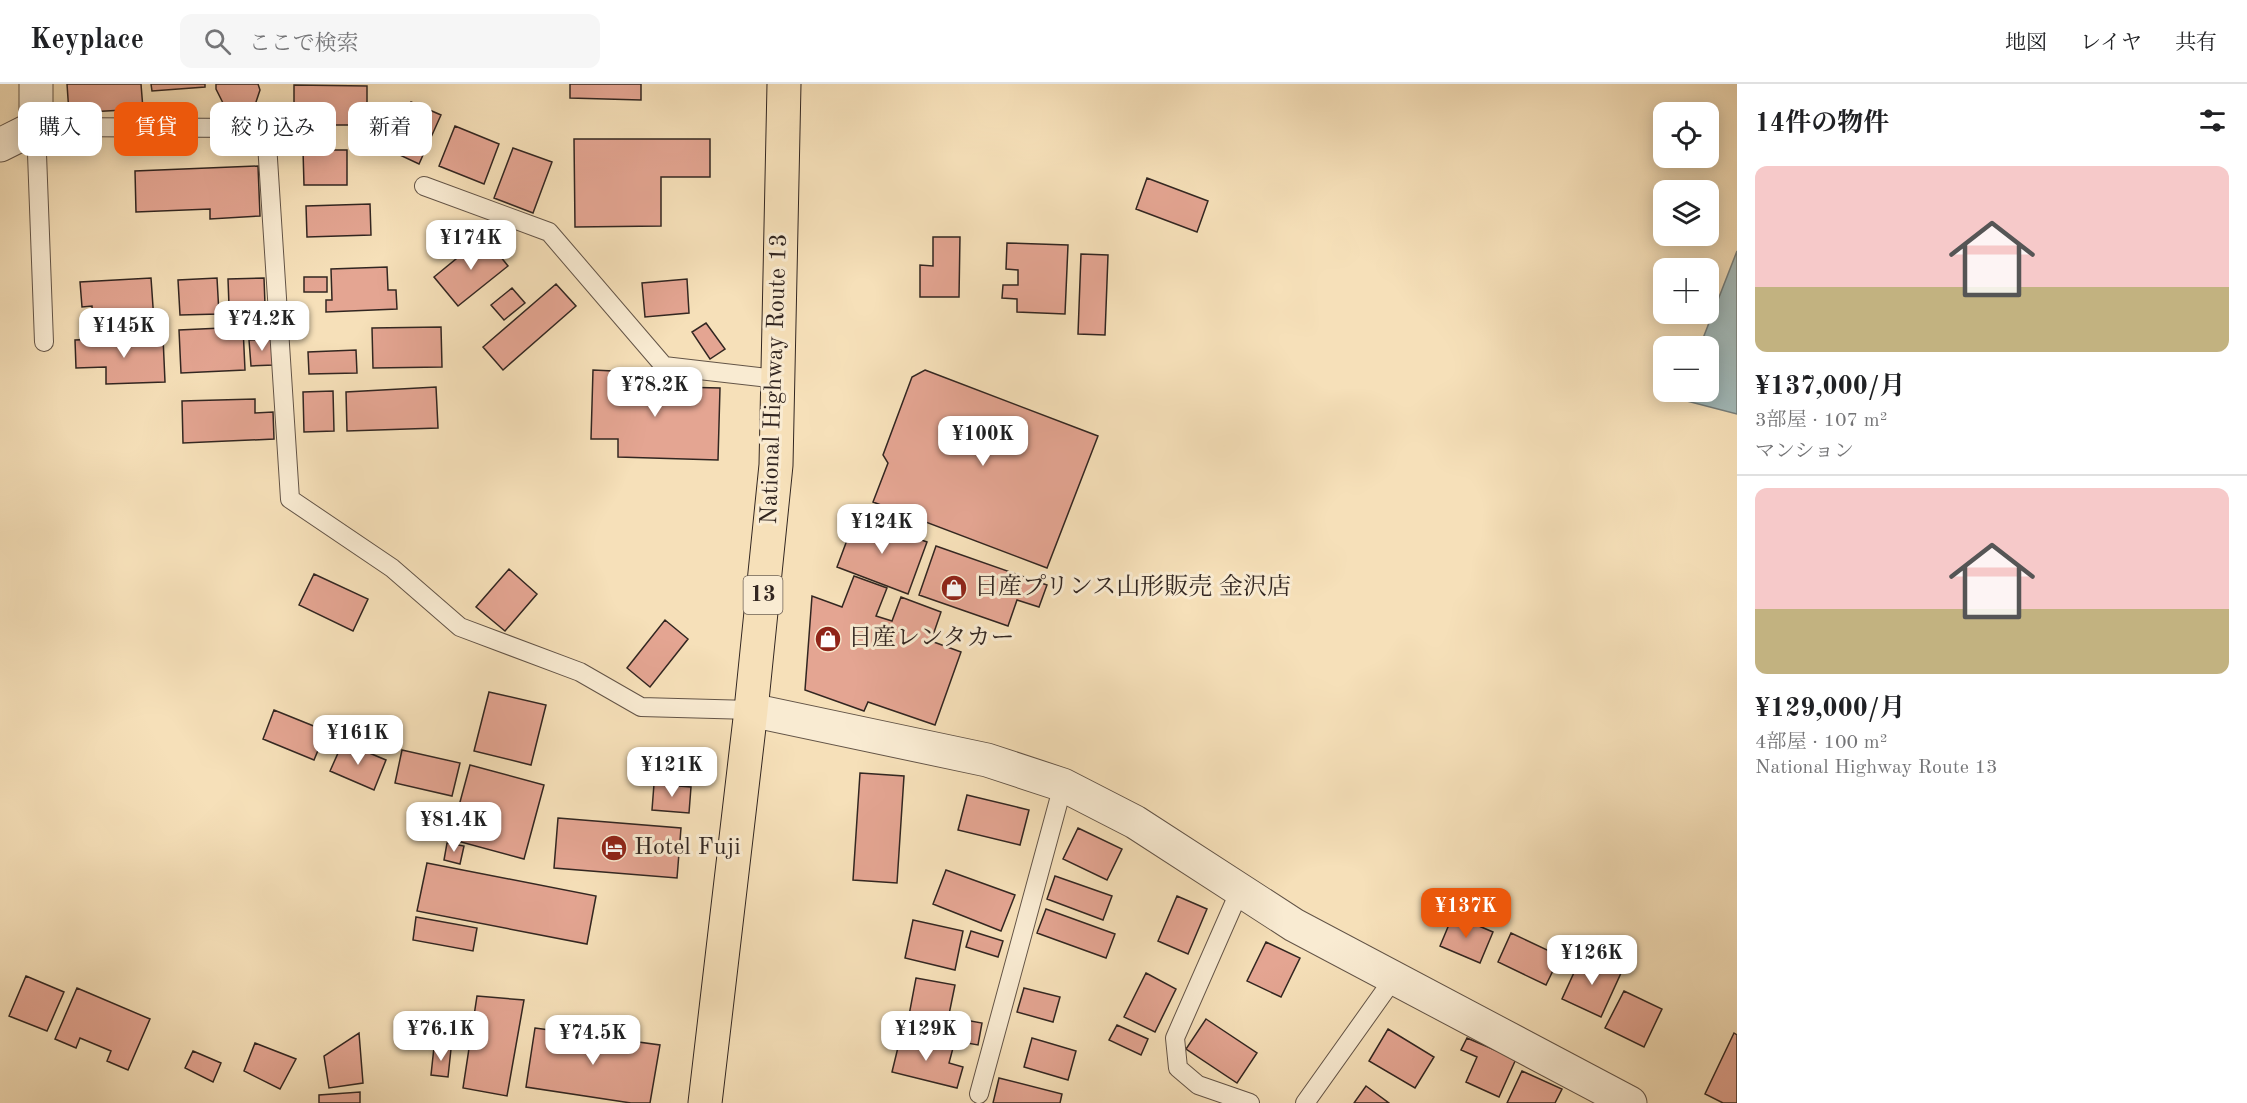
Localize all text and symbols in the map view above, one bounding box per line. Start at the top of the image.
search box [180,14,600,68]
icon: search [201,25,234,58]
text: Keyplace [30,27,144,55]
text: ここで検索 [249,33,359,55]
text: 地図 [2005,33,2047,54]
text: レイヤ [2080,33,2142,54]
text: 共有 [2175,33,2217,54]
chip: 購入 [18,102,102,156]
chip: 賃貸 [114,102,198,156]
chip: 絞り込み [210,102,336,156]
chip: 新着 [348,102,432,156]
map controls [1653,102,1719,402]
button: locate [1653,102,1719,168]
icon: filters [2196,104,2229,137]
text: 14件の物件 [1755,111,1889,137]
button: layers [1653,180,1719,246]
icon: home [1938,205,2046,313]
pin: ¥174K [429,220,513,271]
text: ¥174K [440,229,502,249]
street label: National Highway Route 13 [758,233,792,525]
button: + [1653,258,1719,324]
pin: ¥74.2K [213,301,311,352]
pin: ¥145K [82,308,166,359]
text: ¥74.2K [228,310,296,330]
text: ¥145K [93,317,155,337]
button: − [1653,336,1719,402]
pin: ¥78.2K [606,367,704,418]
text: ¥137,000/月 [1755,374,1906,400]
text: ¥78.2K [621,376,689,396]
text: 3部屋 · 107 m² [1755,411,1887,431]
pin: ¥100K [941,416,1025,467]
text: ¥100K [952,425,1014,445]
text: マンション [1755,442,1854,462]
pin: ¥124K [840,504,924,555]
text: ¥124K [851,513,913,533]
icon: home [1938,527,2046,635]
shop icon: 日産プリンス山形販売 金沢店 [939,573,969,603]
place label: 日産プリンス山形販売 金沢店 [974,573,1291,600]
road number: 13 [744,576,783,614]
shop icon: 日産レンタカー [813,624,843,654]
place label: 日産レンタカー [848,624,1014,651]
text: ¥129,000/月 [1755,696,1906,722]
pin: ¥161K [316,715,400,766]
text: ¥161K [327,724,389,744]
text: 4部屋 · 100 m² [1755,733,1887,753]
pin: ¥121K [630,747,714,798]
text: ¥121K [641,756,703,776]
text: National Highway Route 13 [1755,758,1998,778]
pin: ¥81.4K [405,802,503,853]
text: ¥81.4K [420,811,488,831]
hotel icon: Hotel Fuji [599,833,629,863]
place label: Hotel Fuji [634,836,741,860]
pin: ¥137K [1424,888,1508,939]
text: ¥137K [1435,897,1497,917]
pin: ¥126K [1550,935,1634,986]
text: ¥126K [1561,944,1623,964]
pin: ¥76.1K [392,1011,490,1062]
pin: ¥129K [884,1011,968,1062]
pin: ¥74.5K [544,1015,642,1066]
text: ¥76.1K [407,1020,475,1040]
text: ¥129K [895,1020,957,1040]
text: ¥74.5K [559,1024,627,1044]

